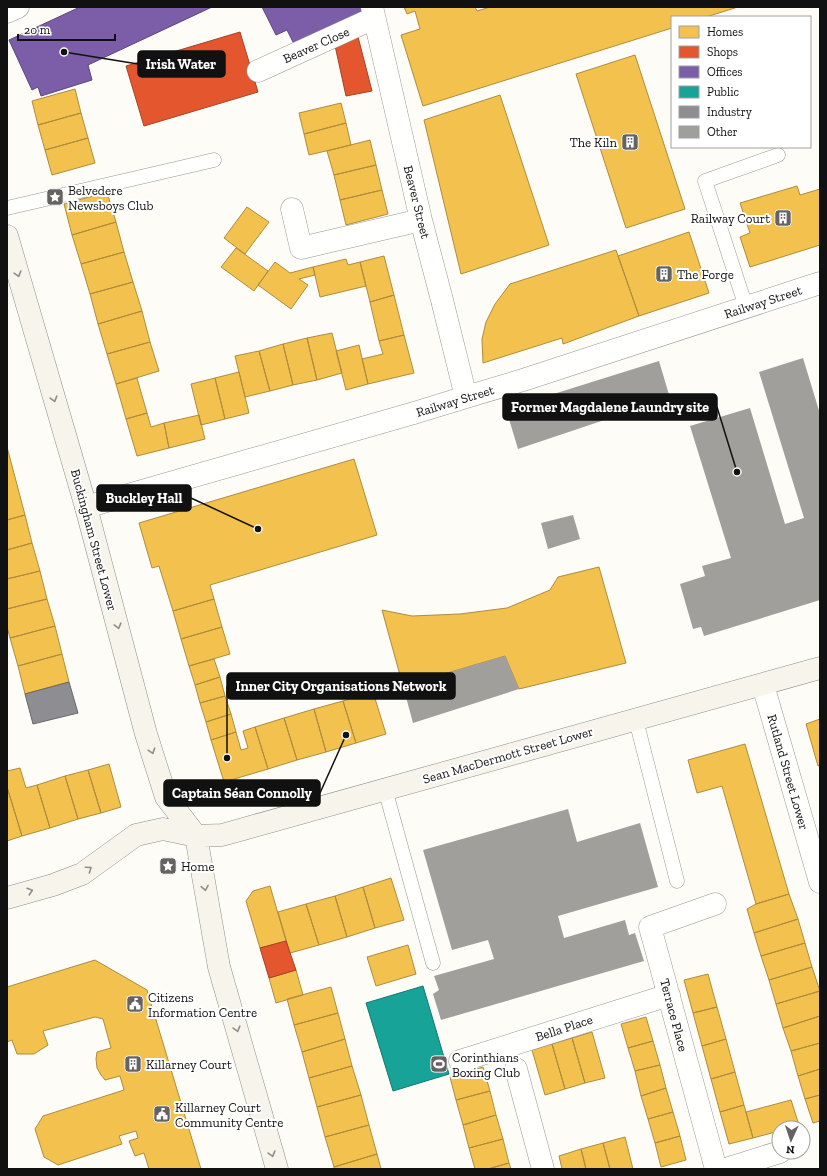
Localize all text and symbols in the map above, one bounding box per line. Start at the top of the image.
scale bar [18,16,115,42]
legend [671,16,811,148]
text: 20 m [24,23,51,37]
street label: Beaver Close [281,24,351,66]
text: Homes [707,25,743,39]
text: Shops [707,45,738,59]
callout: Irish Water [138,51,225,77]
text: Irish Water [146,56,216,73]
text: Offices [707,65,743,79]
text: Public [707,85,740,99]
text: Industry [707,105,753,119]
text: Other [707,125,738,139]
building icon: The Kiln [620,132,640,152]
place label: The Kiln [570,135,618,150]
street label: Beaver Street [401,164,433,240]
place label: Belvedere Newsboys Club [68,183,153,213]
place icon: Belvedere Newsboys Club [45,187,65,207]
building icon: Railway Court [773,208,793,228]
place label: Railway Court [691,211,770,226]
building icon: The Forge [654,264,674,284]
place label: The Forge [677,267,734,282]
one-way arrow [13,270,22,277]
street label: Railway Street [722,282,804,322]
street label: Railway Street [414,382,496,420]
callout: Former Magdalene Laundry site [503,394,717,420]
one-way arrow [49,395,58,402]
text: Former Magdalene Laundry site [511,399,709,416]
street label: Buckingham Street Lower [68,468,120,612]
callout: Buckley Hall [97,485,191,511]
text: Buckley Hall [105,490,183,507]
one-way arrow [113,623,121,629]
callout: Inner City Organisations Network [227,673,455,699]
text: Inner City Organisations Network [236,678,447,695]
street label: Rutland Street Lower [764,712,812,832]
street label: Sean MacDermott Street Lower [421,723,595,787]
one-way arrow [147,748,156,755]
callout: Captain Séan Connolly [164,780,320,806]
text: Captain Séan Connolly [172,785,313,802]
place icon: Home [158,856,178,876]
place label: Home [181,859,215,874]
one-way arrow [84,867,91,874]
one-way arrow [200,885,209,892]
one-way arrow [26,887,33,896]
street label: Terrace Place [657,977,691,1053]
place label: Citizens Information Centre [148,990,257,1020]
public building icon: Citizens Information Centre [125,994,145,1014]
street label: Bella Place [533,1012,595,1044]
one-way arrow [232,1026,240,1032]
place label: Corinthians Boxing Club [452,1050,520,1080]
building icon: Killarney Court [123,1054,143,1074]
sports icon: Corinthians Boxing Club [429,1054,449,1074]
place label: Killarney Court [146,1057,232,1072]
place label: Killarney Court Community Centre [175,1100,283,1130]
public building icon: Killarney Court Community Centre [152,1104,172,1124]
north arrow [771,1120,811,1160]
text: N [785,1143,795,1156]
one-way arrow [267,1150,276,1157]

